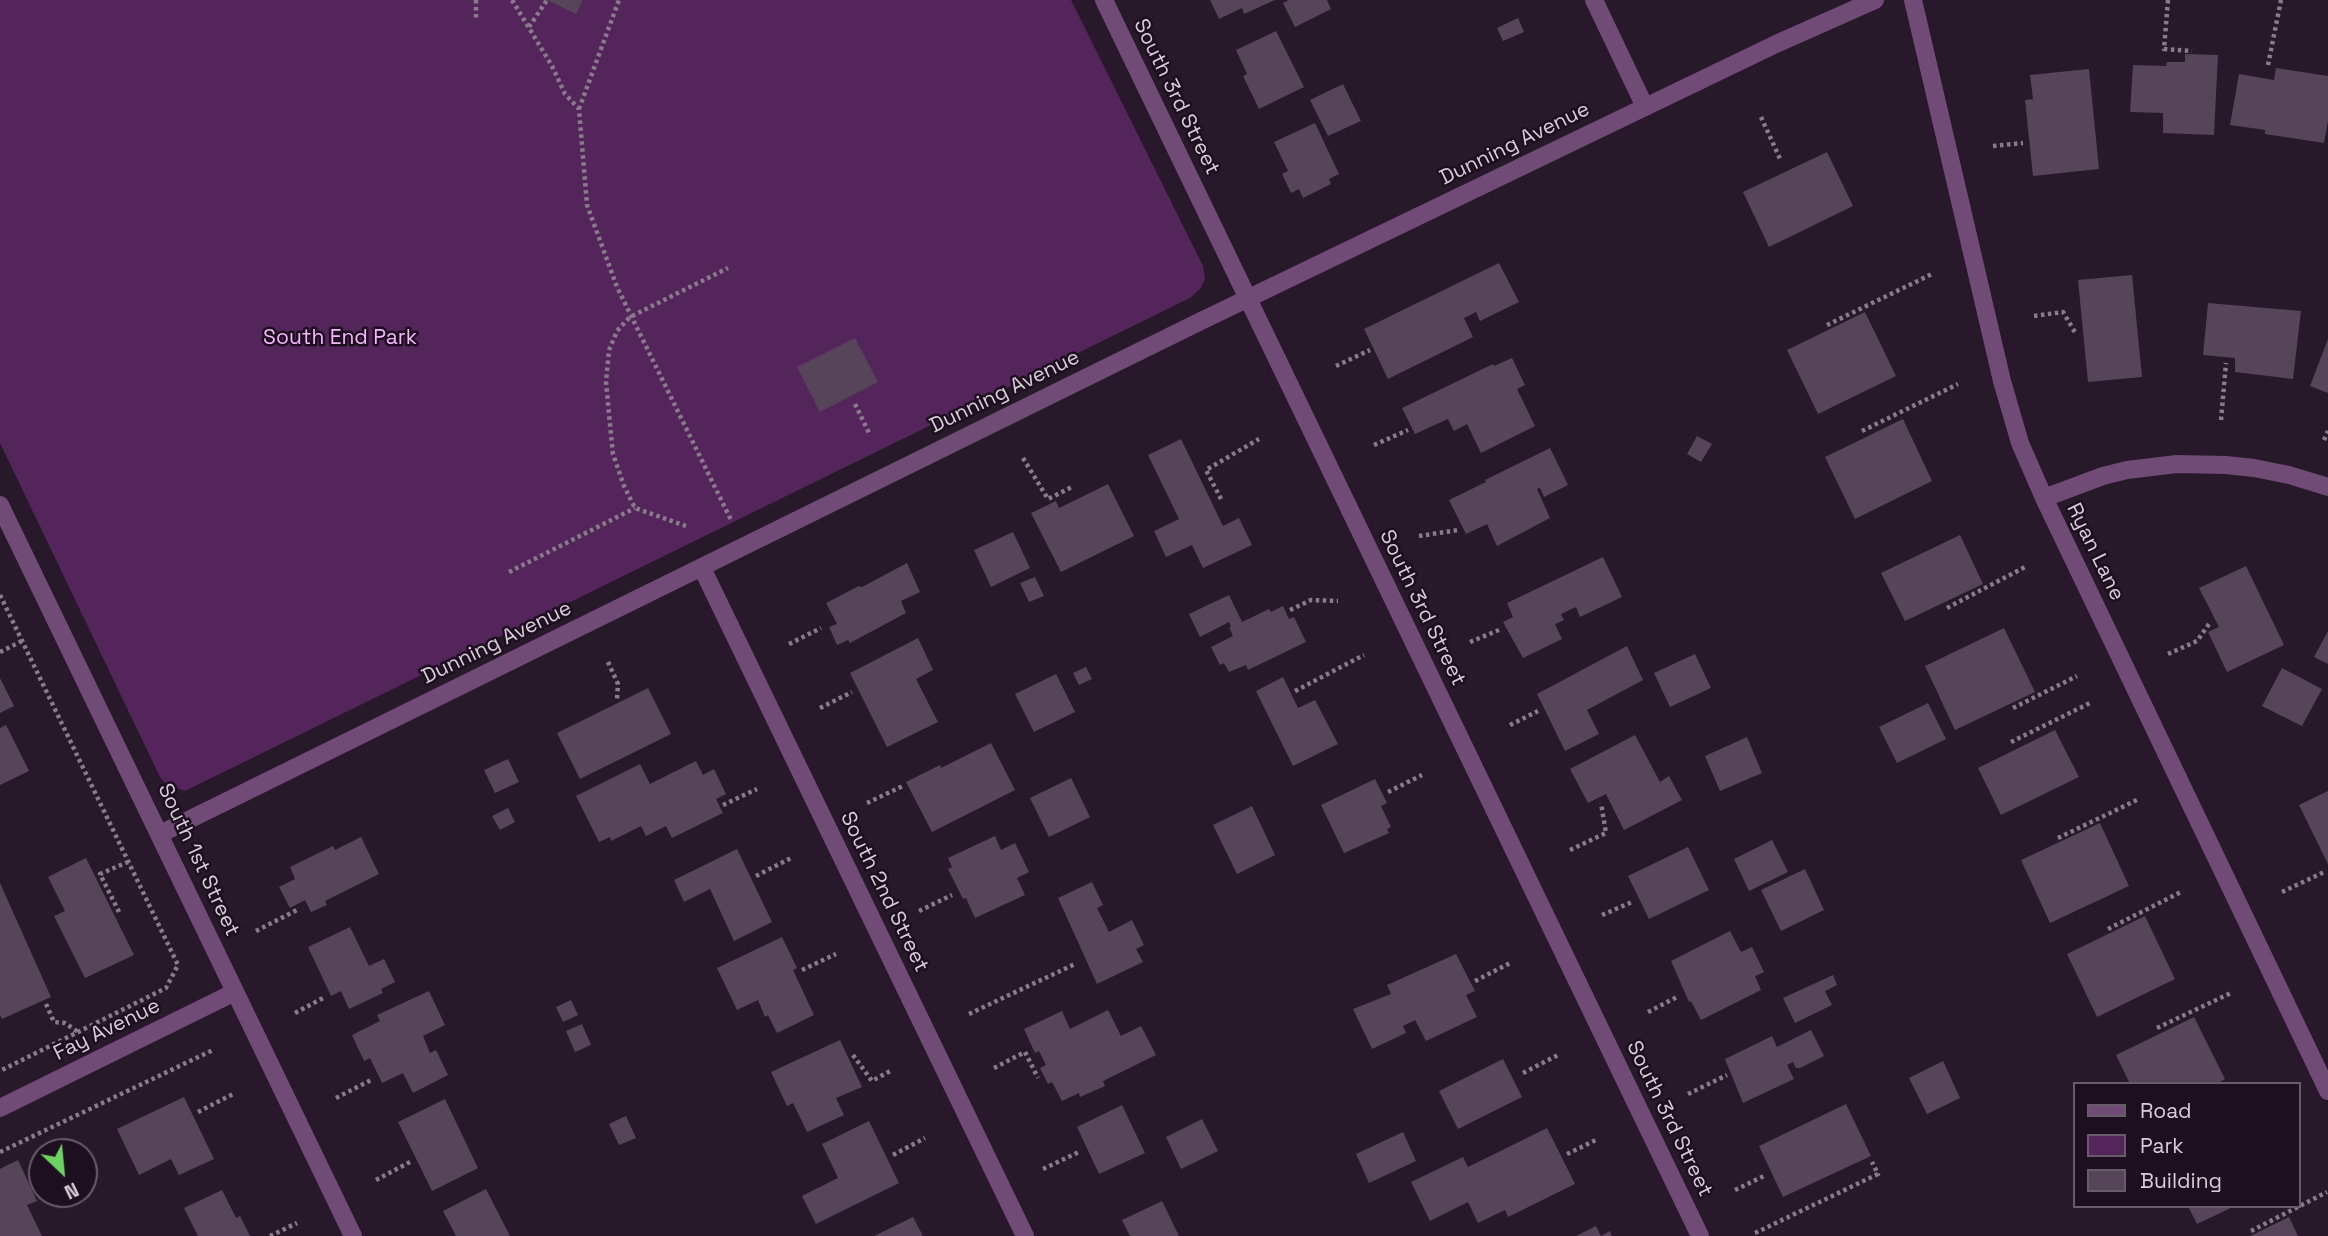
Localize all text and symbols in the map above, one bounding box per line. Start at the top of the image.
street label: South 3rd Street [1127,15,1225,179]
street label: Dunning Avenue [1436,97,1594,191]
park label: South End Park [263,325,417,351]
street label: Dunning Avenue [926,345,1084,439]
street label: Ryan Lane [2061,499,2129,605]
street label: South 3rd Street [1373,526,1471,690]
street label: Dunning Avenue [418,596,576,690]
street label: South 1st Street [152,780,244,940]
street label: South 2nd Street [834,808,934,976]
street label: Fay Avenue [50,993,164,1067]
street label: South 3rd Street [1620,1037,1718,1201]
legend [2072,1082,2300,1208]
text: Road [2140,1097,2192,1124]
text: Park [2140,1132,2184,1159]
north arrow [28,1138,98,1208]
text: Building [2140,1167,2222,1194]
text: N [60,1176,83,1205]

